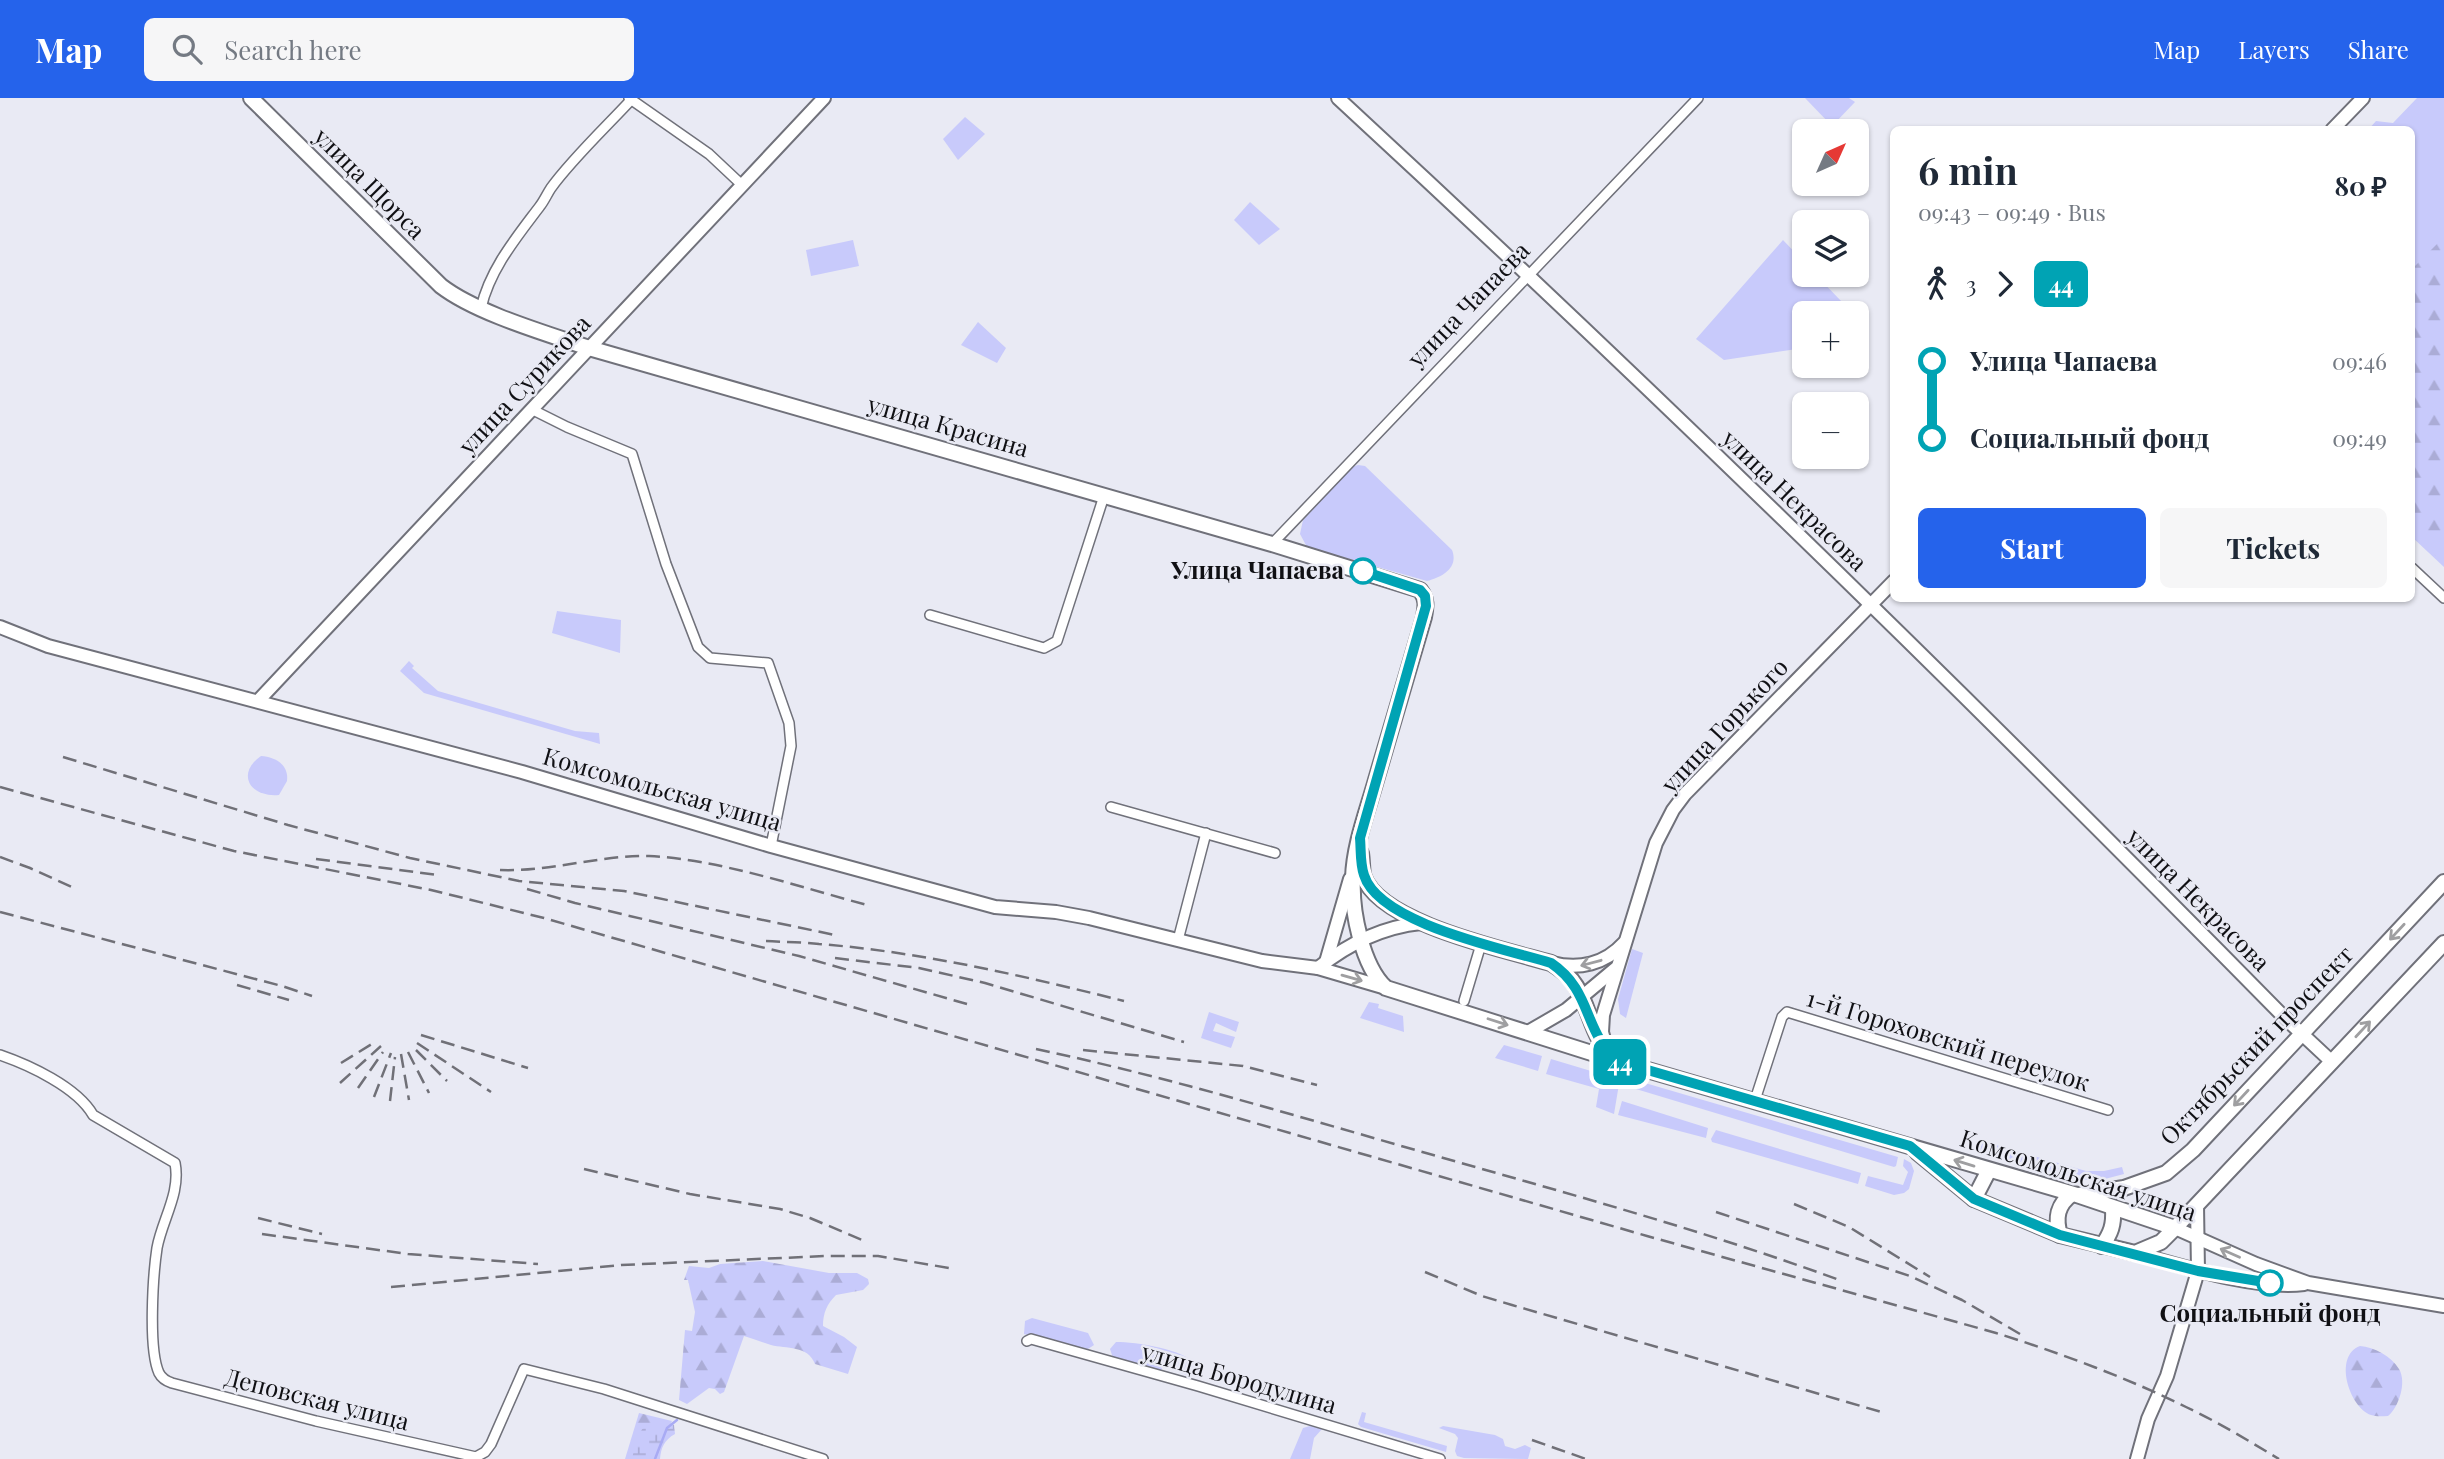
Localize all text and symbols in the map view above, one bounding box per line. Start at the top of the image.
search box [144,18,634,81]
text: Map [35,27,102,71]
icon: search [168,30,206,68]
text: Search here [224,32,362,67]
text: Map [2154,33,2200,65]
text: Layers [2238,33,2310,65]
text: Share [2348,33,2409,65]
street label: улица Щорса [307,119,433,245]
north arrow [1792,119,1869,196]
map controls [1792,119,1869,469]
text: 6 min [1918,144,2018,195]
text: 80 ₽ [2334,168,2387,203]
text: 09:43 – 09:49 · Bus [1918,196,2106,227]
button: layers [1792,210,1869,287]
street label: улица Чапаева [1399,234,1536,374]
icon: walk [1918,265,1956,303]
icon: forward [1986,265,2024,303]
text: 3 [1966,268,1976,299]
text: 44 [2048,268,2074,300]
button: + [1792,301,1869,378]
street label: улица Сурикова [450,307,597,461]
text: Улица Чапаева [1970,343,2157,378]
text: 09:46 [2332,345,2387,376]
street label: улица Красина [863,387,1033,463]
button: − [1792,392,1869,469]
text: Социальный фонд [1970,420,2209,455]
street label: улица Некрасова [1715,421,1875,577]
text: 09:49 [2332,422,2387,453]
button: Start [1918,508,2146,588]
button: Tickets [2160,508,2387,588]
place label: Улица Чапаева [1170,553,1345,585]
marker: Улица Чапаева [1350,558,1376,584]
street label: улица Горького [1652,651,1794,799]
street label: Комсомольская улица [540,739,785,837]
street label: улица Некрасова [2120,819,2278,977]
one-way arrow [2389,923,2405,941]
street label: Октябрьский проспект [2152,938,2359,1151]
one-way arrow [1580,957,1603,970]
one-way arrow [1341,972,1363,985]
street label: 1-й Гороховский переулок [1803,981,2094,1098]
one-way arrow [1486,1017,1508,1029]
one-way arrow [2354,1021,2371,1038]
line badge: 44 [1588,1039,1652,1085]
text: 44 [1607,1046,1633,1078]
one-way arrow [2233,1089,2250,1106]
street label: Комсомольская улица [1956,1121,2201,1227]
one-way arrow [1954,1155,1976,1168]
one-way arrow [2219,1246,2241,1259]
marker: Социальный фонд [2257,1270,2283,1296]
place label: Социальный фонд [2160,1296,2380,1328]
street label: улица Бородулина [1137,1334,1341,1420]
street label: Деповская улица [222,1360,413,1436]

